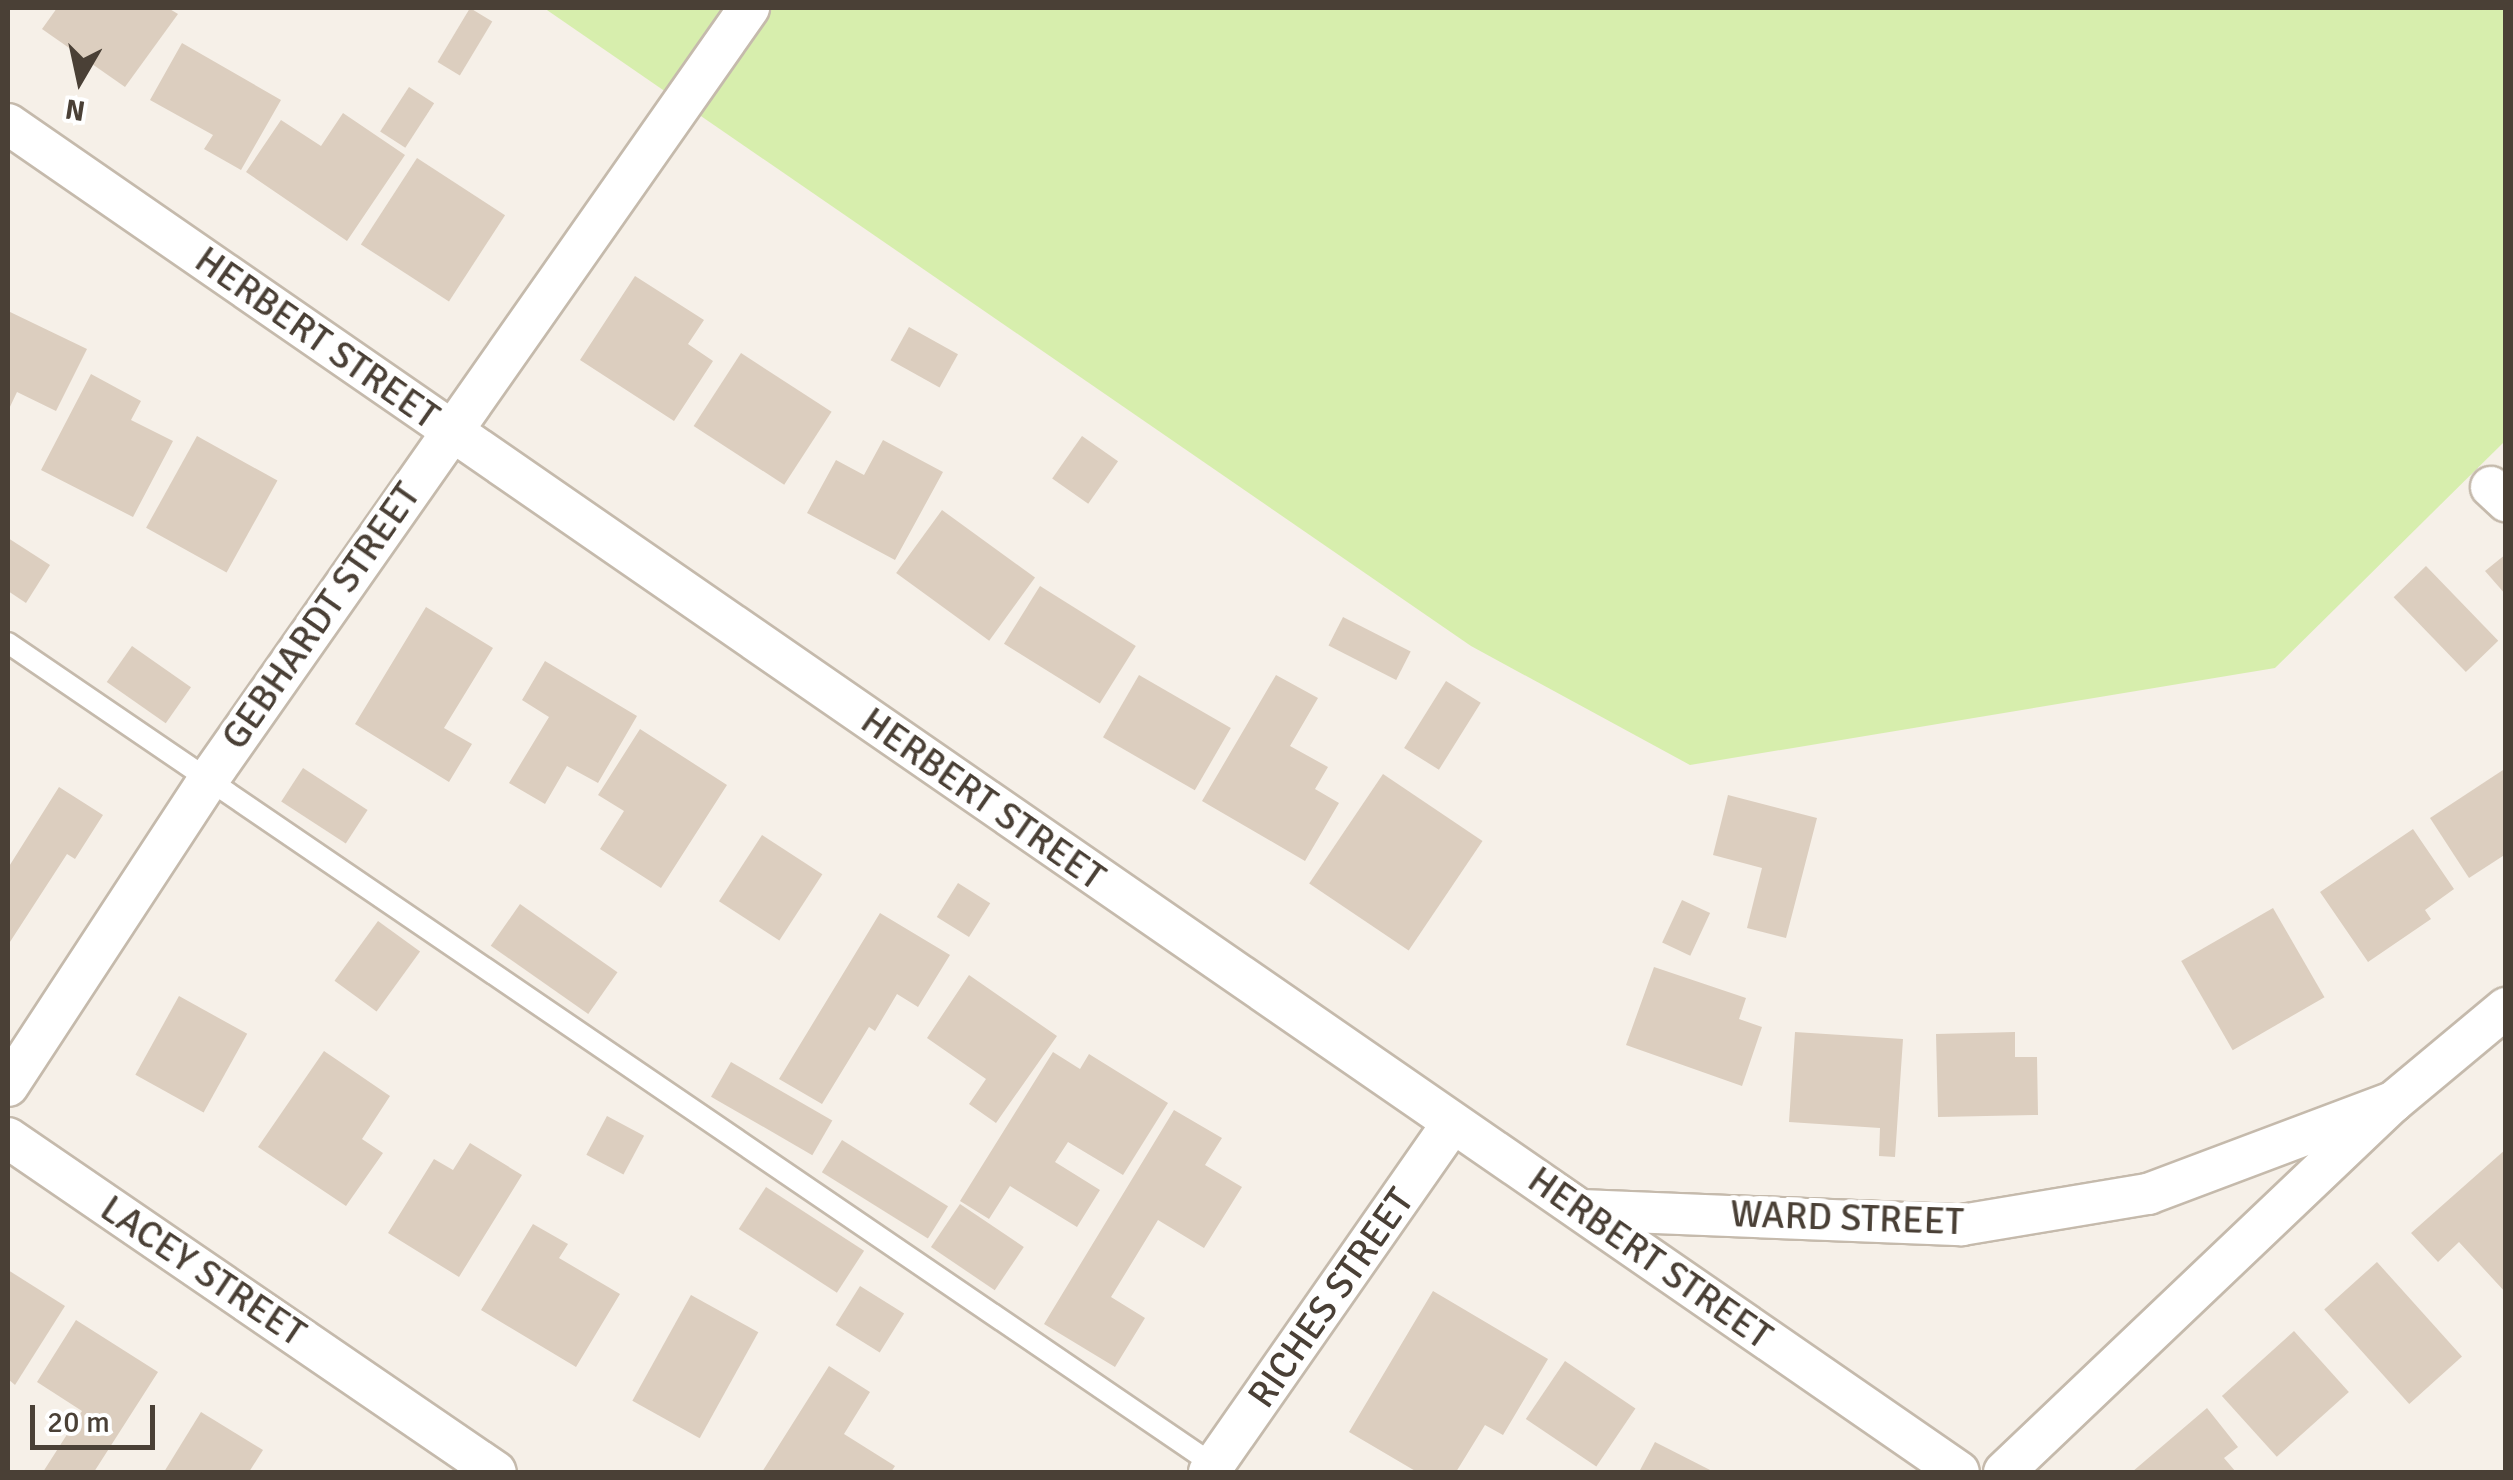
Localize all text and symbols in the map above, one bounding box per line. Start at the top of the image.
north arrow [30,30,130,130]
text: N [63,91,88,128]
street label: HERBERT STREET [186,237,448,439]
street label: GEBHARDT STREET [212,474,430,758]
street label: HERBERT STREET [852,698,1114,900]
street label: HERBERT STREET [1519,1157,1781,1359]
street label: RICHES STREET [1239,1180,1423,1416]
street label: LACEY STREET [92,1186,314,1356]
street label: WARD STREET [1729,1191,1965,1245]
scale bar [35,1385,160,1447]
text: 20 m [47,1404,110,1441]

